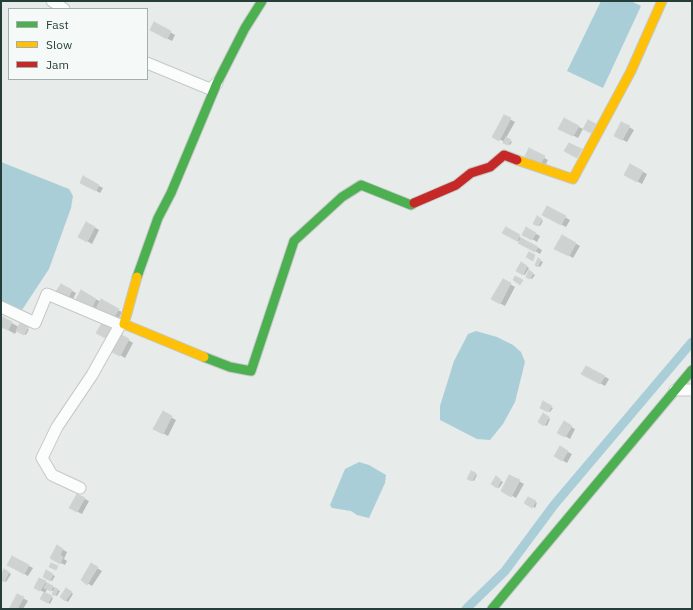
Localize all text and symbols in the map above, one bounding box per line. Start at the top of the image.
legend [8,8,148,80]
text: Fast [46,17,69,32]
text: Slow [46,37,72,52]
text: Jam [46,57,69,72]

